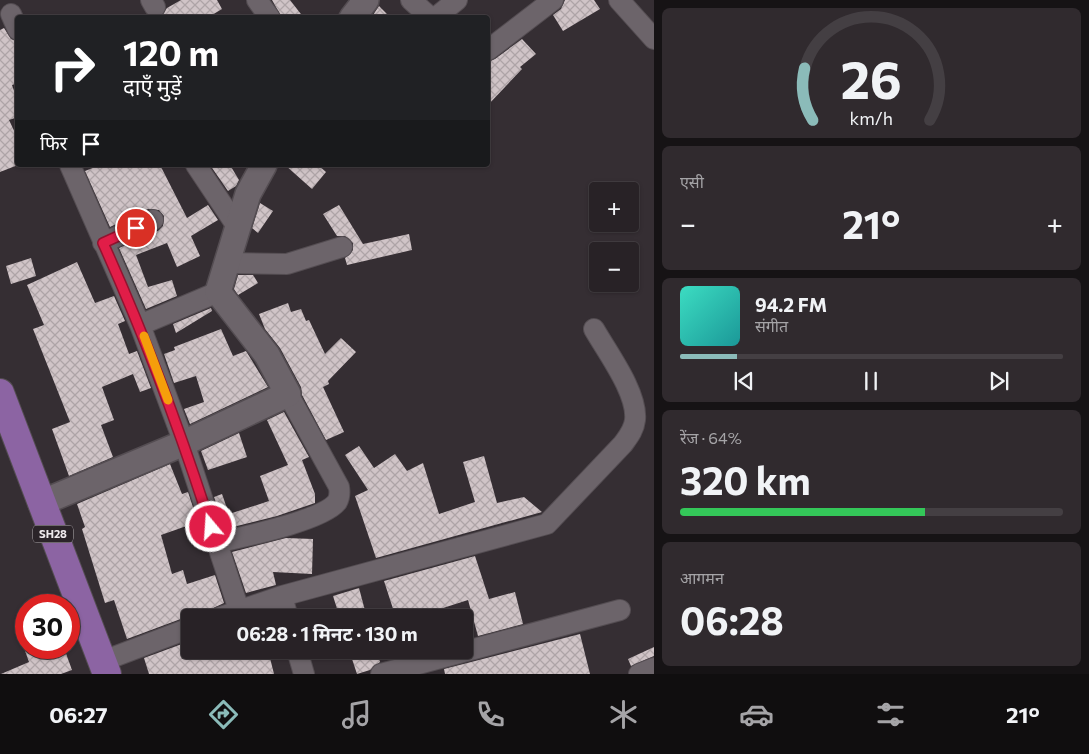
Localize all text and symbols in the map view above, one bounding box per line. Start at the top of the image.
text: 120 m [123,30,219,73]
icon: right [40,35,105,100]
text: 26 [841,46,902,110]
text: दाएँ मुड़ें [123,73,182,100]
text: km/h [850,107,893,129]
icon: arrive [77,130,105,158]
text: फिर [40,131,67,154]
text: एसी [680,172,704,191]
map controls [589,182,639,292]
button: + [589,182,639,232]
text: 21° [842,200,900,247]
text: − [680,206,696,240]
text: + [1047,206,1063,240]
pin [115,207,157,249]
icon: arrive [122,214,150,242]
button: − [589,242,639,292]
text: 94.2 FM [755,293,827,316]
text: संगीत [755,316,788,335]
icon: previous [730,367,758,395]
icon: pause [857,367,885,395]
icon: next [985,367,1013,395]
text: रेंज · 64% [680,428,742,447]
text: 320 km [680,456,811,503]
position arrow [184,500,236,552]
road number: SH28 [33,526,73,542]
text: आगमन [680,568,724,587]
speed limit sign: 30 [15,594,80,659]
text: 06:28 [680,596,784,643]
text: 06:28 · 1 मिनट · 130 m [237,622,418,645]
icon: directions [206,697,241,732]
icon: music [339,697,374,732]
icon: phone [473,697,508,732]
icon: climate [606,697,641,732]
icon: car [739,697,774,732]
icon: filters [873,697,908,732]
text: 06:27 [49,701,108,728]
text: 21° [1006,701,1040,728]

